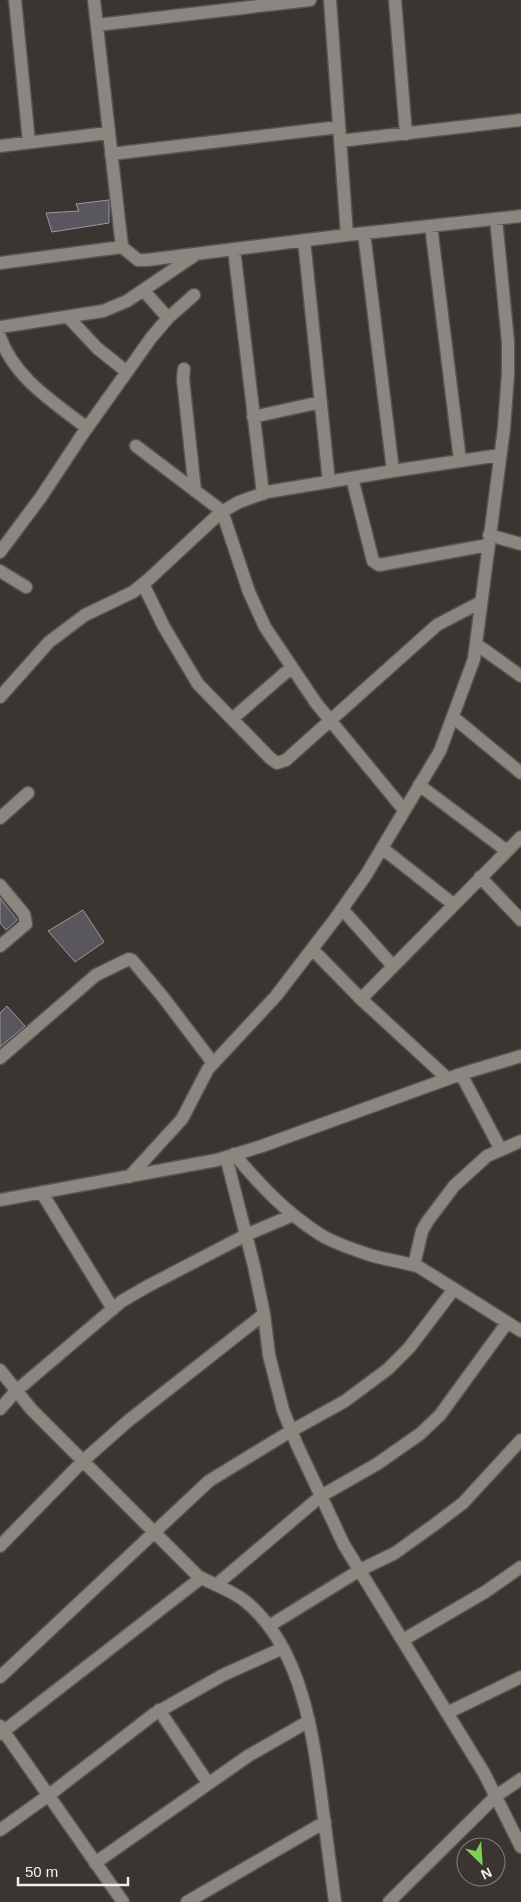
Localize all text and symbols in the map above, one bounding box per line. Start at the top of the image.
north arrow [456,1837,506,1887]
scale bar [18,1854,128,1886]
text: 50 m [25,1863,58,1880]
text: N [479,1864,494,1883]

